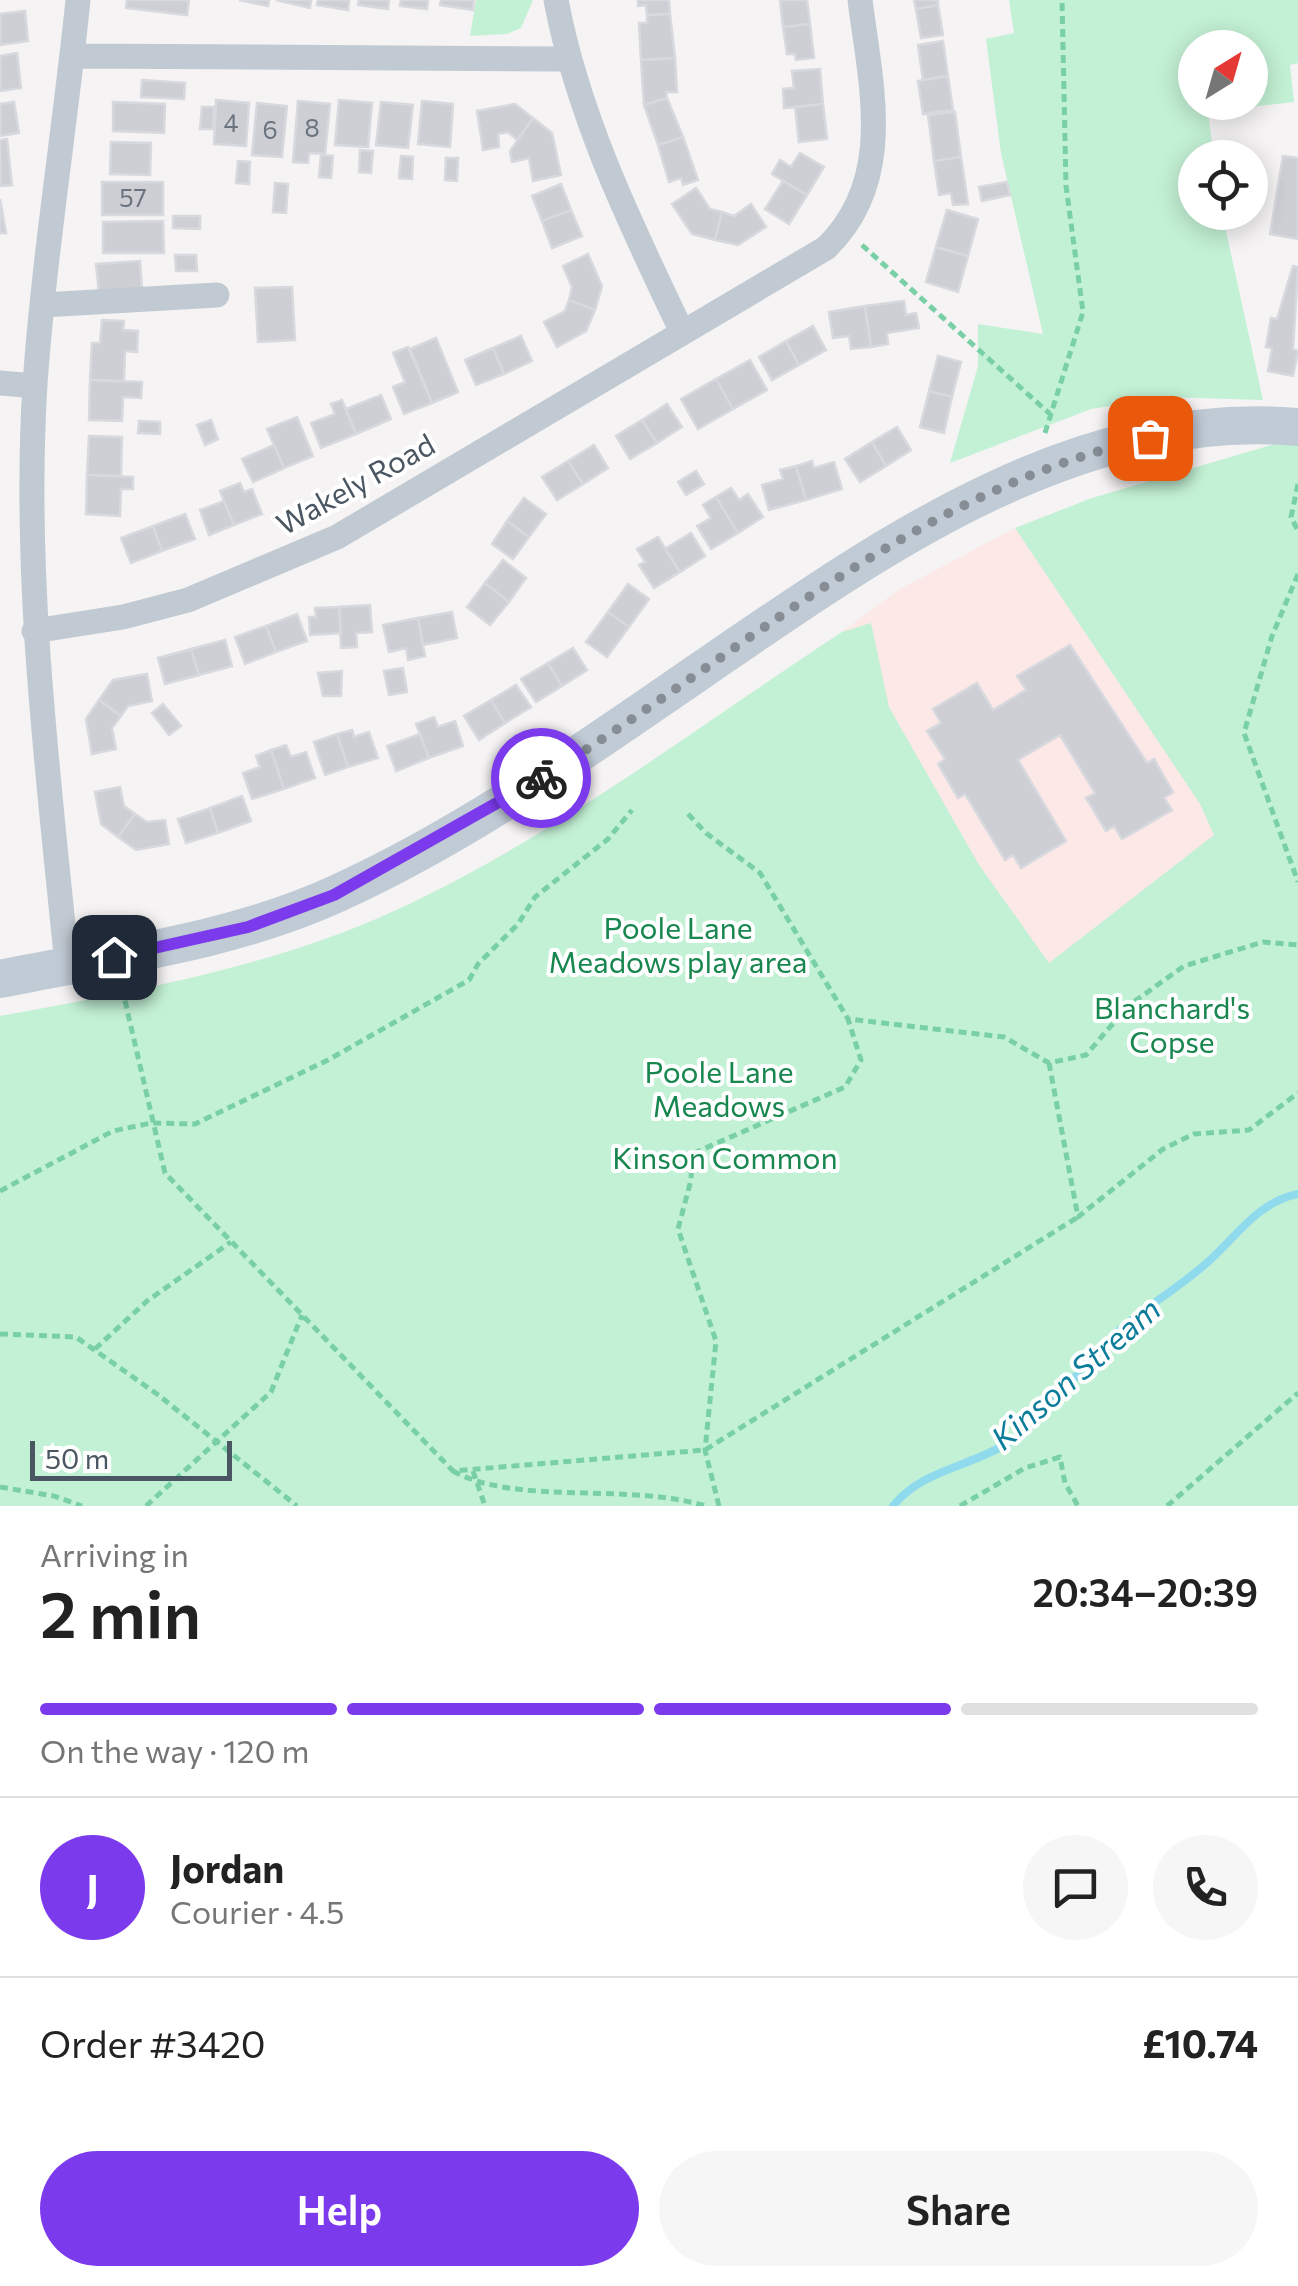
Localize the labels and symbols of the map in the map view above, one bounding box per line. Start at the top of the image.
north arrow [1178,30,1268,120]
house number: 4 [223,107,239,137]
house number: 8 [304,112,320,142]
house number: 6 [262,114,278,144]
house number: 57 [119,182,147,212]
pin [1108,396,1193,481]
street label: Wakely Road [269,424,440,541]
courier [491,728,591,828]
park label: Poole Lane Meadows play area [549,908,807,979]
pin [72,915,157,1000]
park label: Blanchard's Copse [1094,988,1250,1059]
park label: Poole Lane Meadows [644,1052,794,1123]
park label: Kinson Common [612,1138,838,1175]
water label: Kinson Stream [982,1288,1168,1457]
scale bar [30,1436,232,1480]

